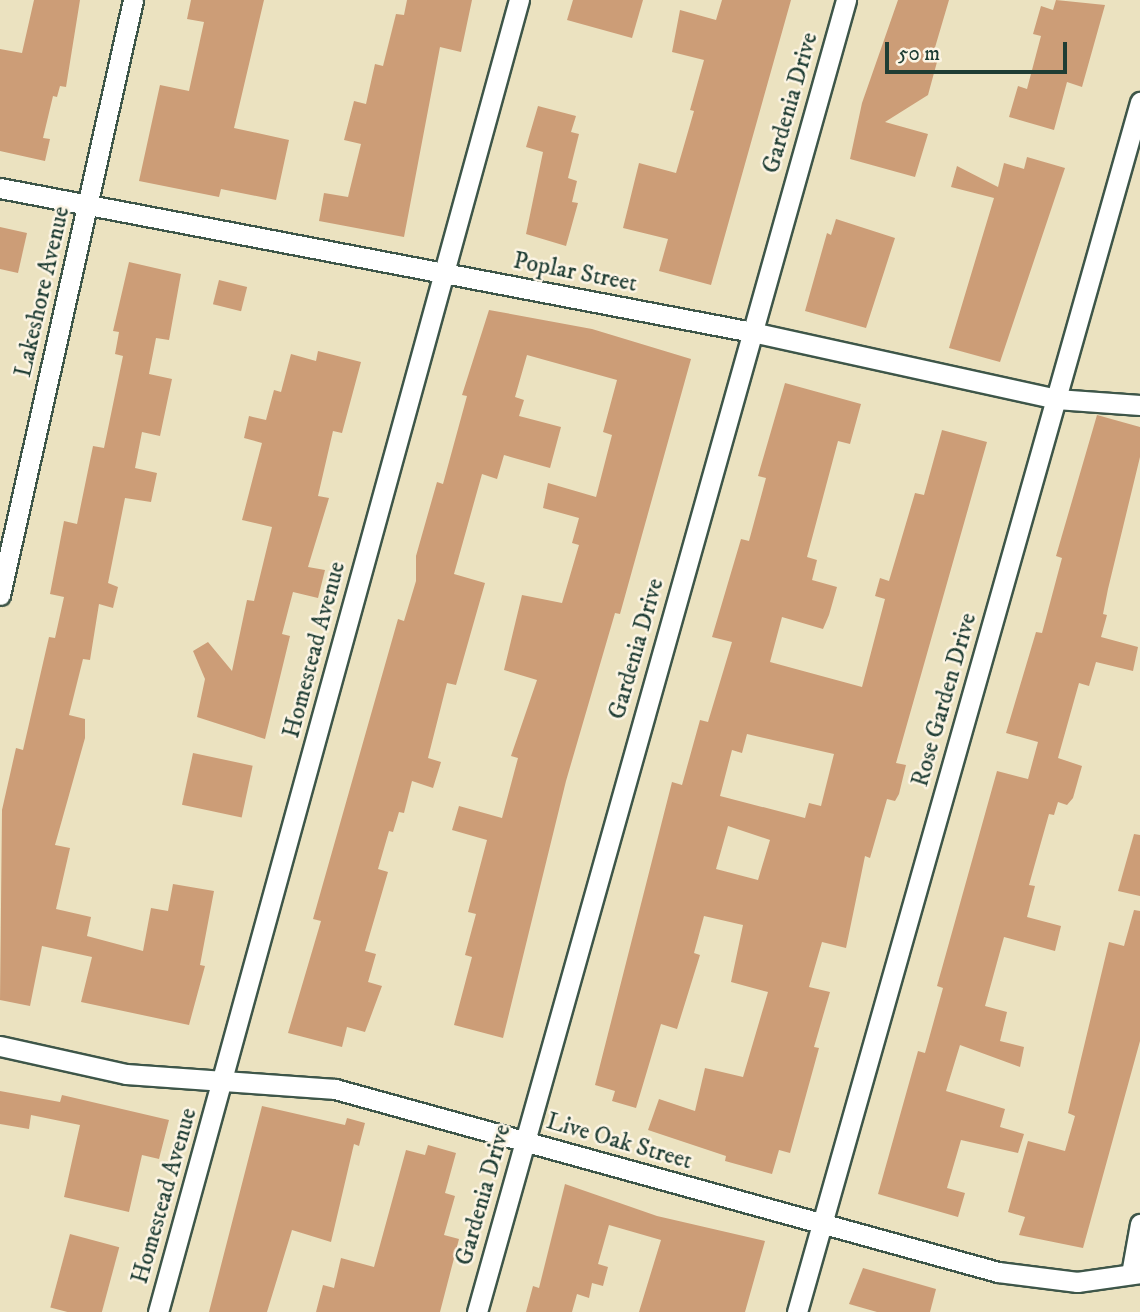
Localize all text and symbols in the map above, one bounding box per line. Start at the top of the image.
scale bar [888,28,1070,72]
street label: Gardenia Drive [757,29,825,177]
text: 50 m [898,41,940,67]
street label: Lakeshore Avenue [9,204,77,380]
street label: Poplar Street [511,247,639,299]
street label: Homestead Avenue [278,559,352,741]
street label: Gardenia Drive [603,575,671,723]
street label: Rose Garden Drive [906,610,984,790]
street label: Homestead Avenue [126,1105,204,1287]
street label: Live Oak Street [543,1107,695,1177]
street label: Gardenia Drive [450,1121,518,1269]

